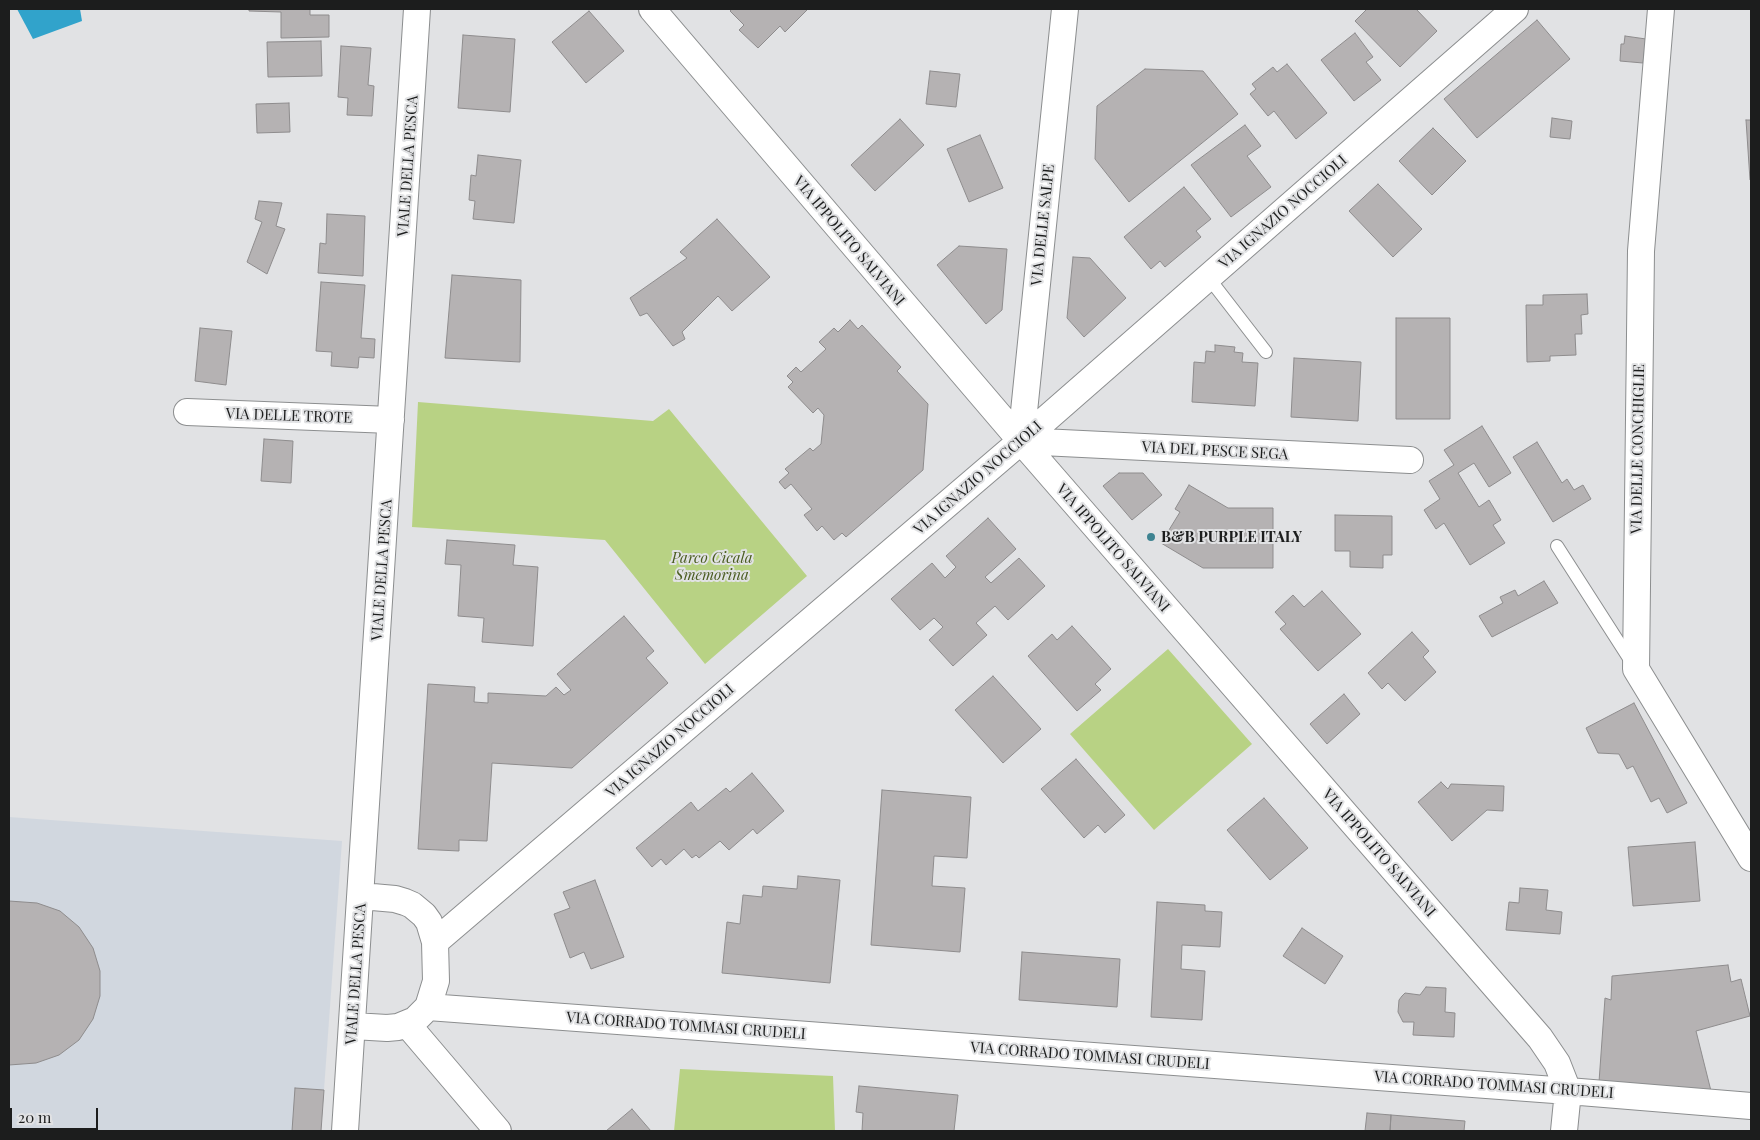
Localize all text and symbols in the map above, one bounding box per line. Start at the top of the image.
street label: VIALE DELLA PESCA [394,95,422,237]
street label: VIA IGNAZIO NOCCIOLI [1215,151,1351,273]
street label: VIA DELLE SALPE [1028,163,1058,287]
street label: VIA IPPOLITO SALVIANI [790,173,908,309]
street label: VIA DELLE CONCHIGLIE [1628,364,1648,534]
street label: VIA DELLE TROTE [225,405,353,427]
street label: VIA IGNAZIO NOCCIOLI [910,417,1046,539]
street label: VIA DEL PESCE SEGA [1141,438,1289,464]
street label: VIA IPPOLITO SALVIANI [1053,480,1173,616]
street label: VIALE DELLA PESCA [368,499,396,641]
place label: B&B PURPLE ITALY [1161,528,1302,546]
marker: B&B PURPLE ITALY [1145,531,1157,543]
park label: Parco Cicala Smemorina [671,549,753,584]
street label: VIA IGNAZIO NOCCIOLI [602,680,738,802]
street label: VIA IPPOLITO SALVIANI [1319,785,1439,921]
street label: VIALE DELLA PESCA [342,903,370,1045]
street label: VIA CORRADO TOMMASI CRUDELI [566,1009,806,1043]
street label: VIA CORRADO TOMMASI CRUDELI [970,1039,1210,1073]
street label: VIA CORRADO TOMMASI CRUDELI [1374,1068,1614,1102]
scale bar [12,1098,100,1130]
text: 20 m [18,1107,51,1127]

